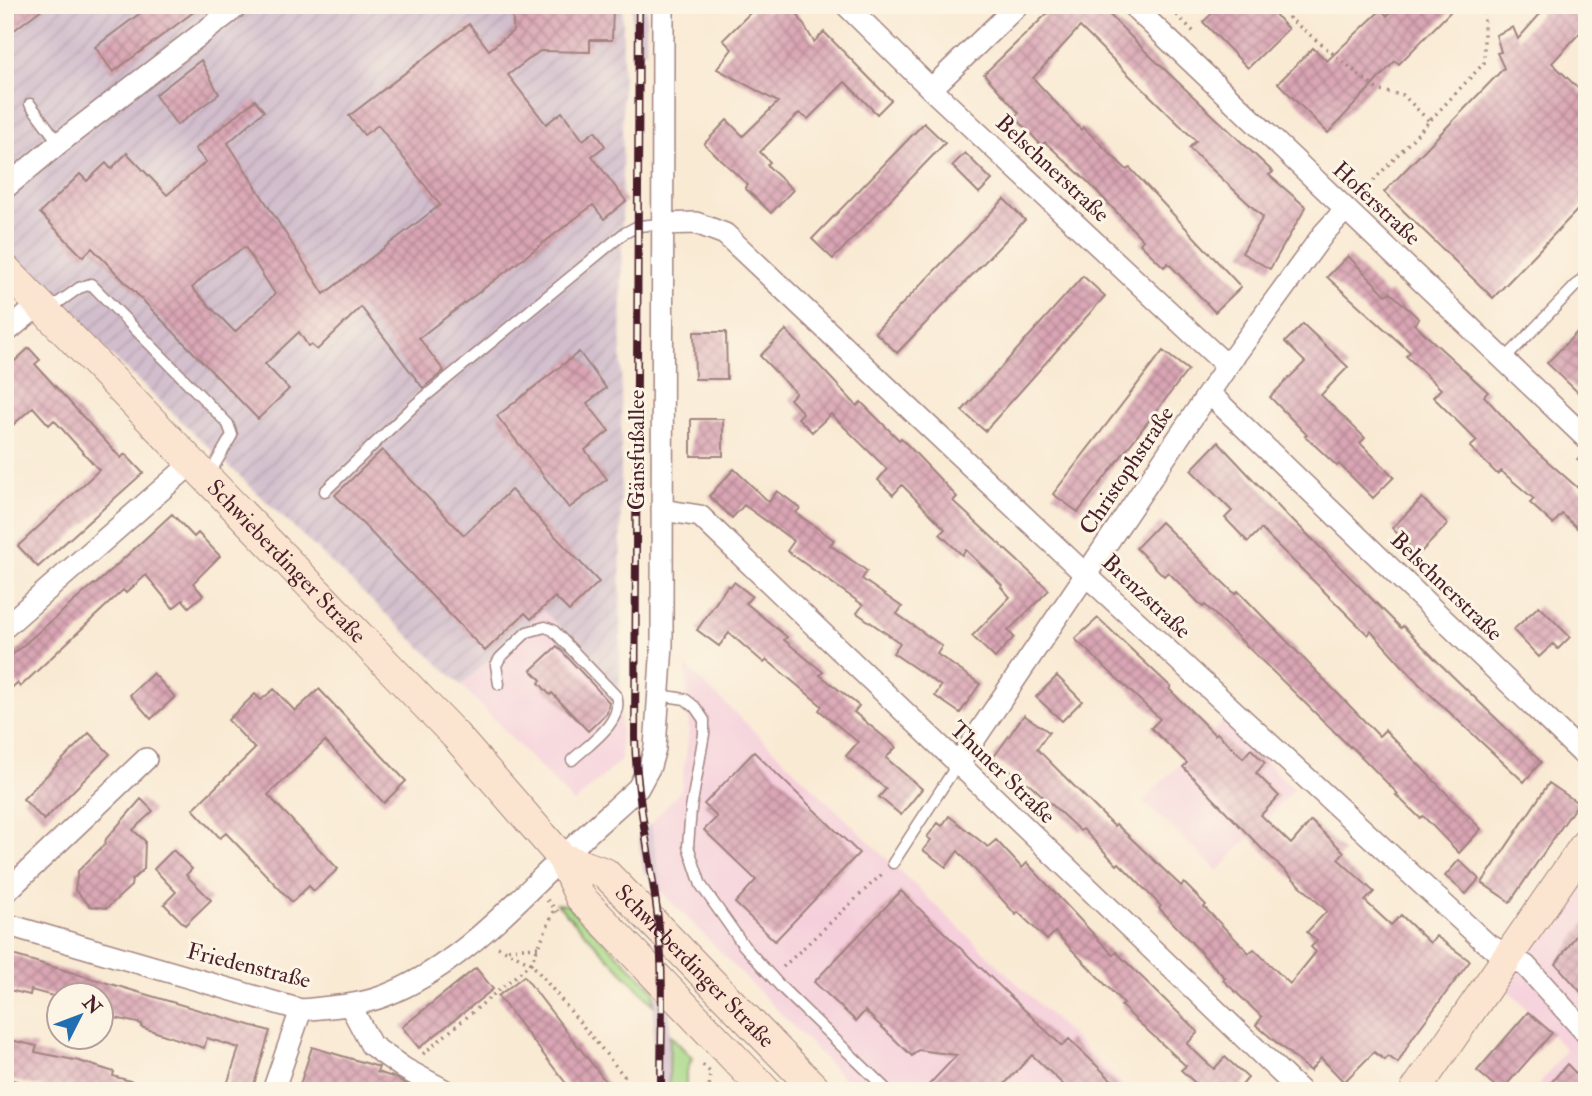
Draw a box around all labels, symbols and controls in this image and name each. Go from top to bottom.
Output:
street label: Belschnerstraße [990,108,1116,229]
street label: Hoferstraße [1326,155,1427,252]
street label: Gänsfußallee [622,389,651,510]
street label: Christophstraße [1073,400,1181,541]
street label: Schwieberdinger Straße [201,473,373,650]
street label: Belschnerstraße [1384,525,1509,648]
street label: Brenzstraße [1096,548,1198,645]
street label: Thuner Straße [944,715,1062,830]
street label: Schwieberdinger Straße [609,878,781,1054]
street label: Friedenstraße [184,936,314,995]
north arrow [46,981,116,1050]
text: N [77,990,107,1020]

